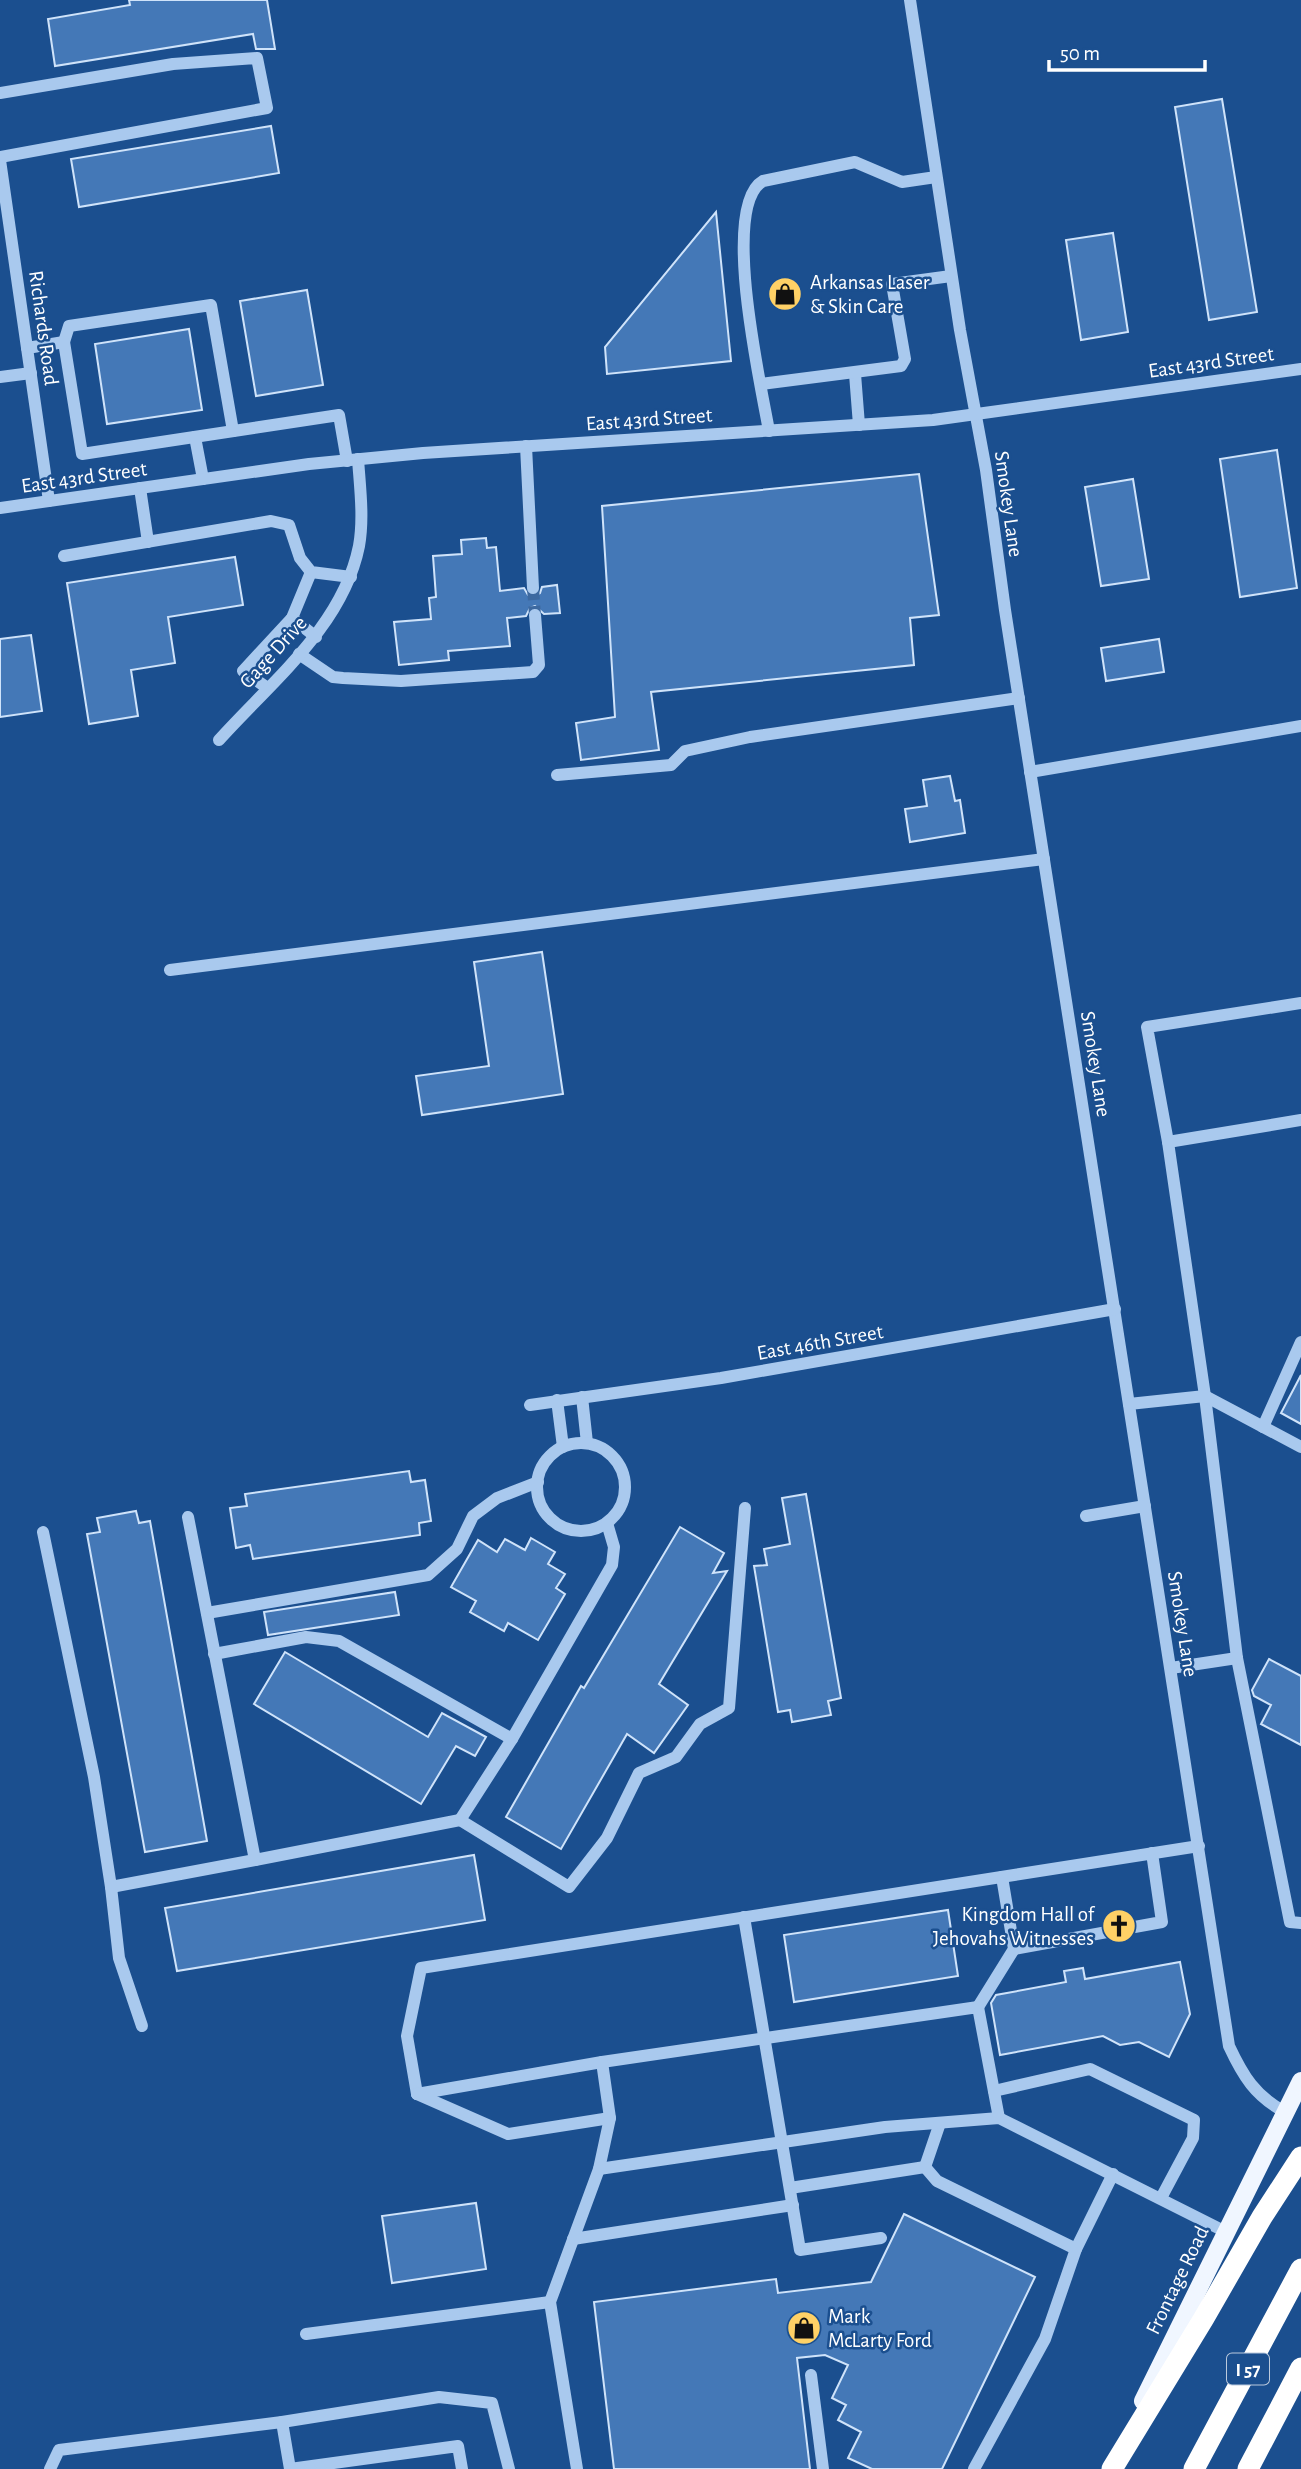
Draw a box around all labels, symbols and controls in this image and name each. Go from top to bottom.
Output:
scale bar [1049,28,1205,72]
text: 50 m [1060,43,1100,64]
street label: Richards Road [25,269,62,387]
place label: Arkansas Laser & Skin Care [810,272,930,317]
shop icon: Arkansas Laser & Skin Care [766,275,804,313]
street label: East 43rd Street [1147,343,1276,382]
street label: East 43rd Street [585,405,713,434]
street label: Smokey Lane [991,450,1026,558]
street label: East 43rd Street [20,458,149,497]
street label: Gage Drive [236,612,311,692]
street label: Smokey Lane [1077,1010,1114,1119]
street label: East 46th Street [755,1321,885,1364]
street label: Smokey Lane [1164,1570,1201,1679]
place label: Kingdom Hall of Jehovahs Witnesses [933,1904,1096,1949]
church icon: Kingdom Hall of Jehovahs Witnesses [1100,1907,1138,1945]
street label: Frontage Road [1142,2223,1213,2338]
place label: Mark McLarty Ford [828,2306,932,2351]
shop icon: Mark McLarty Ford [785,2309,823,2347]
road number: I 57 [1227,2354,1269,2384]

